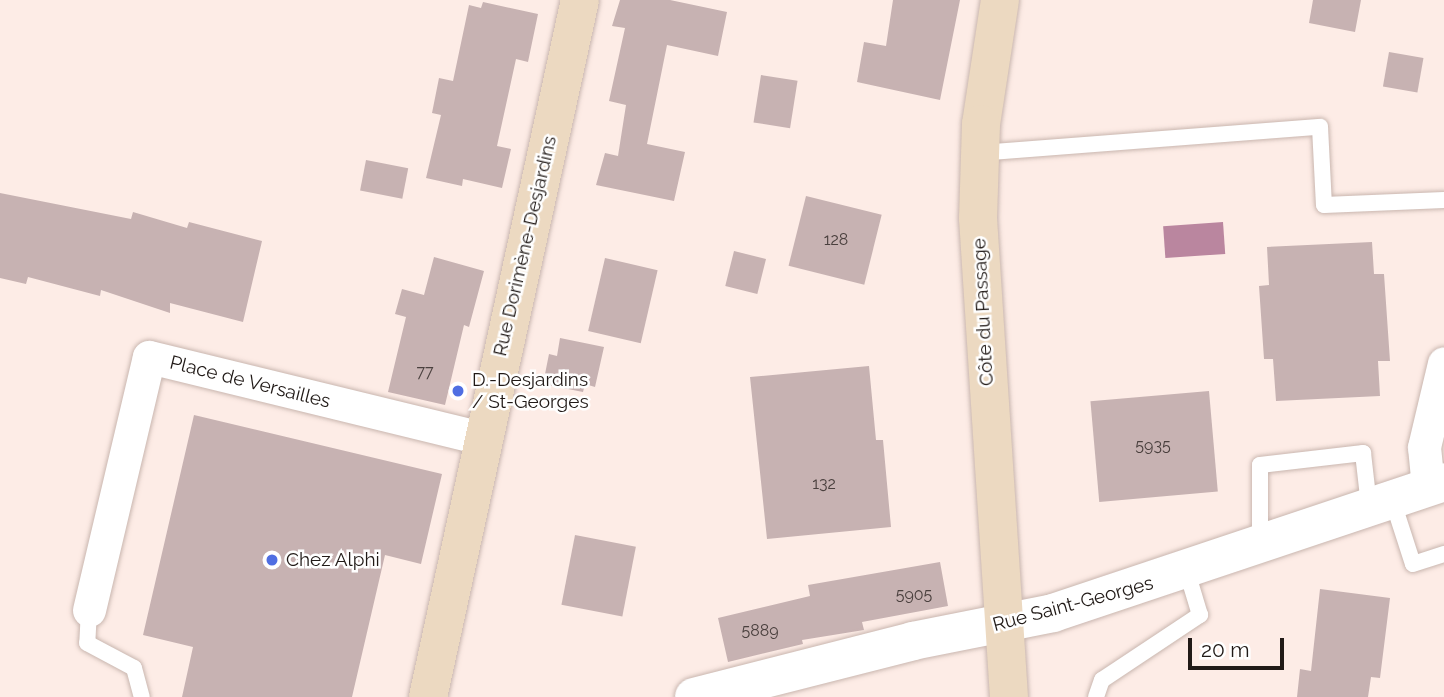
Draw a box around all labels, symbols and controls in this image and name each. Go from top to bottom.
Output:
street label: Rue Dorimène-Desjardins [489,134,561,358]
house number: 128 [824,230,848,250]
street label: Côte du Passage [968,238,998,386]
street label: Place de Versailles [167,351,333,413]
house number: 77 [416,362,434,382]
place label: D.-Desjardins / St-Georges [472,369,589,413]
marker: D.-Desjardins / St-Georges [450,383,466,399]
house number: 5935 [1135,436,1171,456]
house number: 132 [812,474,836,494]
place label: Chez Alphi [286,549,380,571]
marker: Chez Alphi [264,552,280,568]
street label: Rue Saint-Georges [990,572,1156,636]
house number: 5905 [896,585,932,605]
house number: 5889 [741,621,779,641]
scale bar [1192,624,1288,668]
text: 20 m [1201,637,1249,662]

